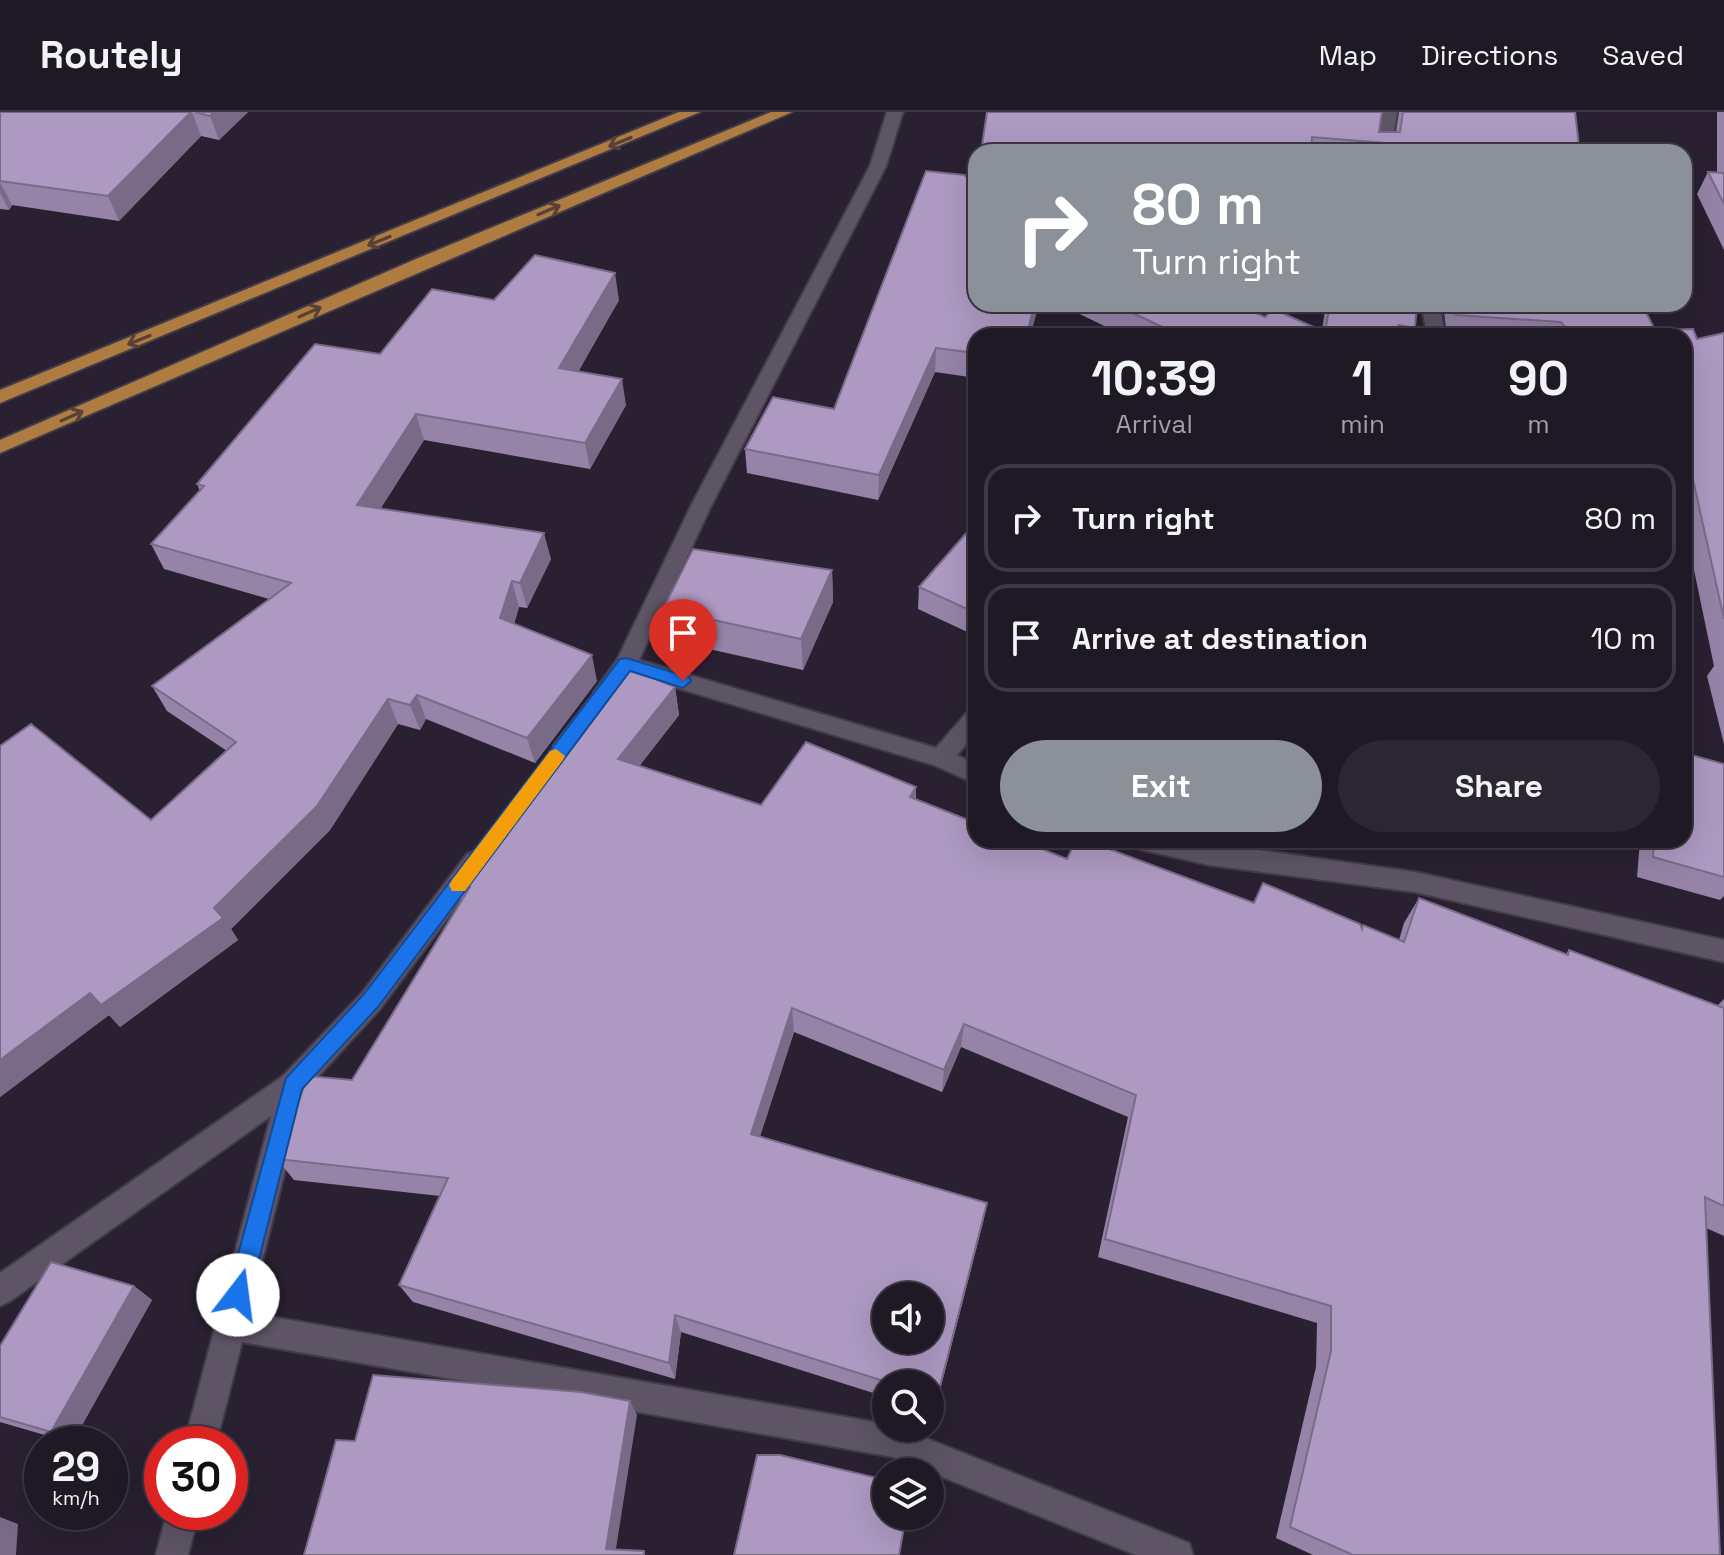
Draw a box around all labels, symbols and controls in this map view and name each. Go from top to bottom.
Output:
text: Routely [40,31,183,79]
text: Map [1319,37,1377,73]
text: Directions [1421,37,1558,73]
text: Saved [1602,37,1684,73]
one-way arrow [608,135,633,150]
text: 80 m [1132,169,1264,240]
icon: right [1000,176,1104,280]
one-way arrow [536,202,561,216]
one-way arrow [367,235,392,249]
text: Turn right [1132,239,1301,285]
one-way arrow [298,304,322,319]
one-way arrow [127,334,152,348]
text: 10:39 [1091,348,1217,409]
text: 1 [1352,348,1373,409]
text: 90 [1508,348,1569,409]
one-way arrow [59,407,83,422]
text: Arrival [1115,407,1193,441]
text: min [1340,407,1385,441]
text: m [1527,407,1550,441]
icon: right [1004,496,1048,540]
text: Turn right [1072,499,1215,538]
text: 80 m [1585,499,1656,538]
pin [649,599,717,681]
icon: arrive [661,611,705,655]
icon: arrive [1004,616,1048,660]
text: Arrive at destination [1072,619,1368,658]
text: 10 m [1591,619,1656,658]
button: Exit [1000,740,1322,832]
button: Share [1338,740,1660,832]
position arrow [196,1253,280,1337]
map controls [872,1282,944,1530]
button: sound [872,1282,944,1354]
button: search [872,1370,944,1442]
speed limit sign: 30 [144,1426,248,1530]
text: 29 [52,1442,100,1493]
button: layers [872,1458,944,1530]
text: km/h [52,1485,100,1511]

